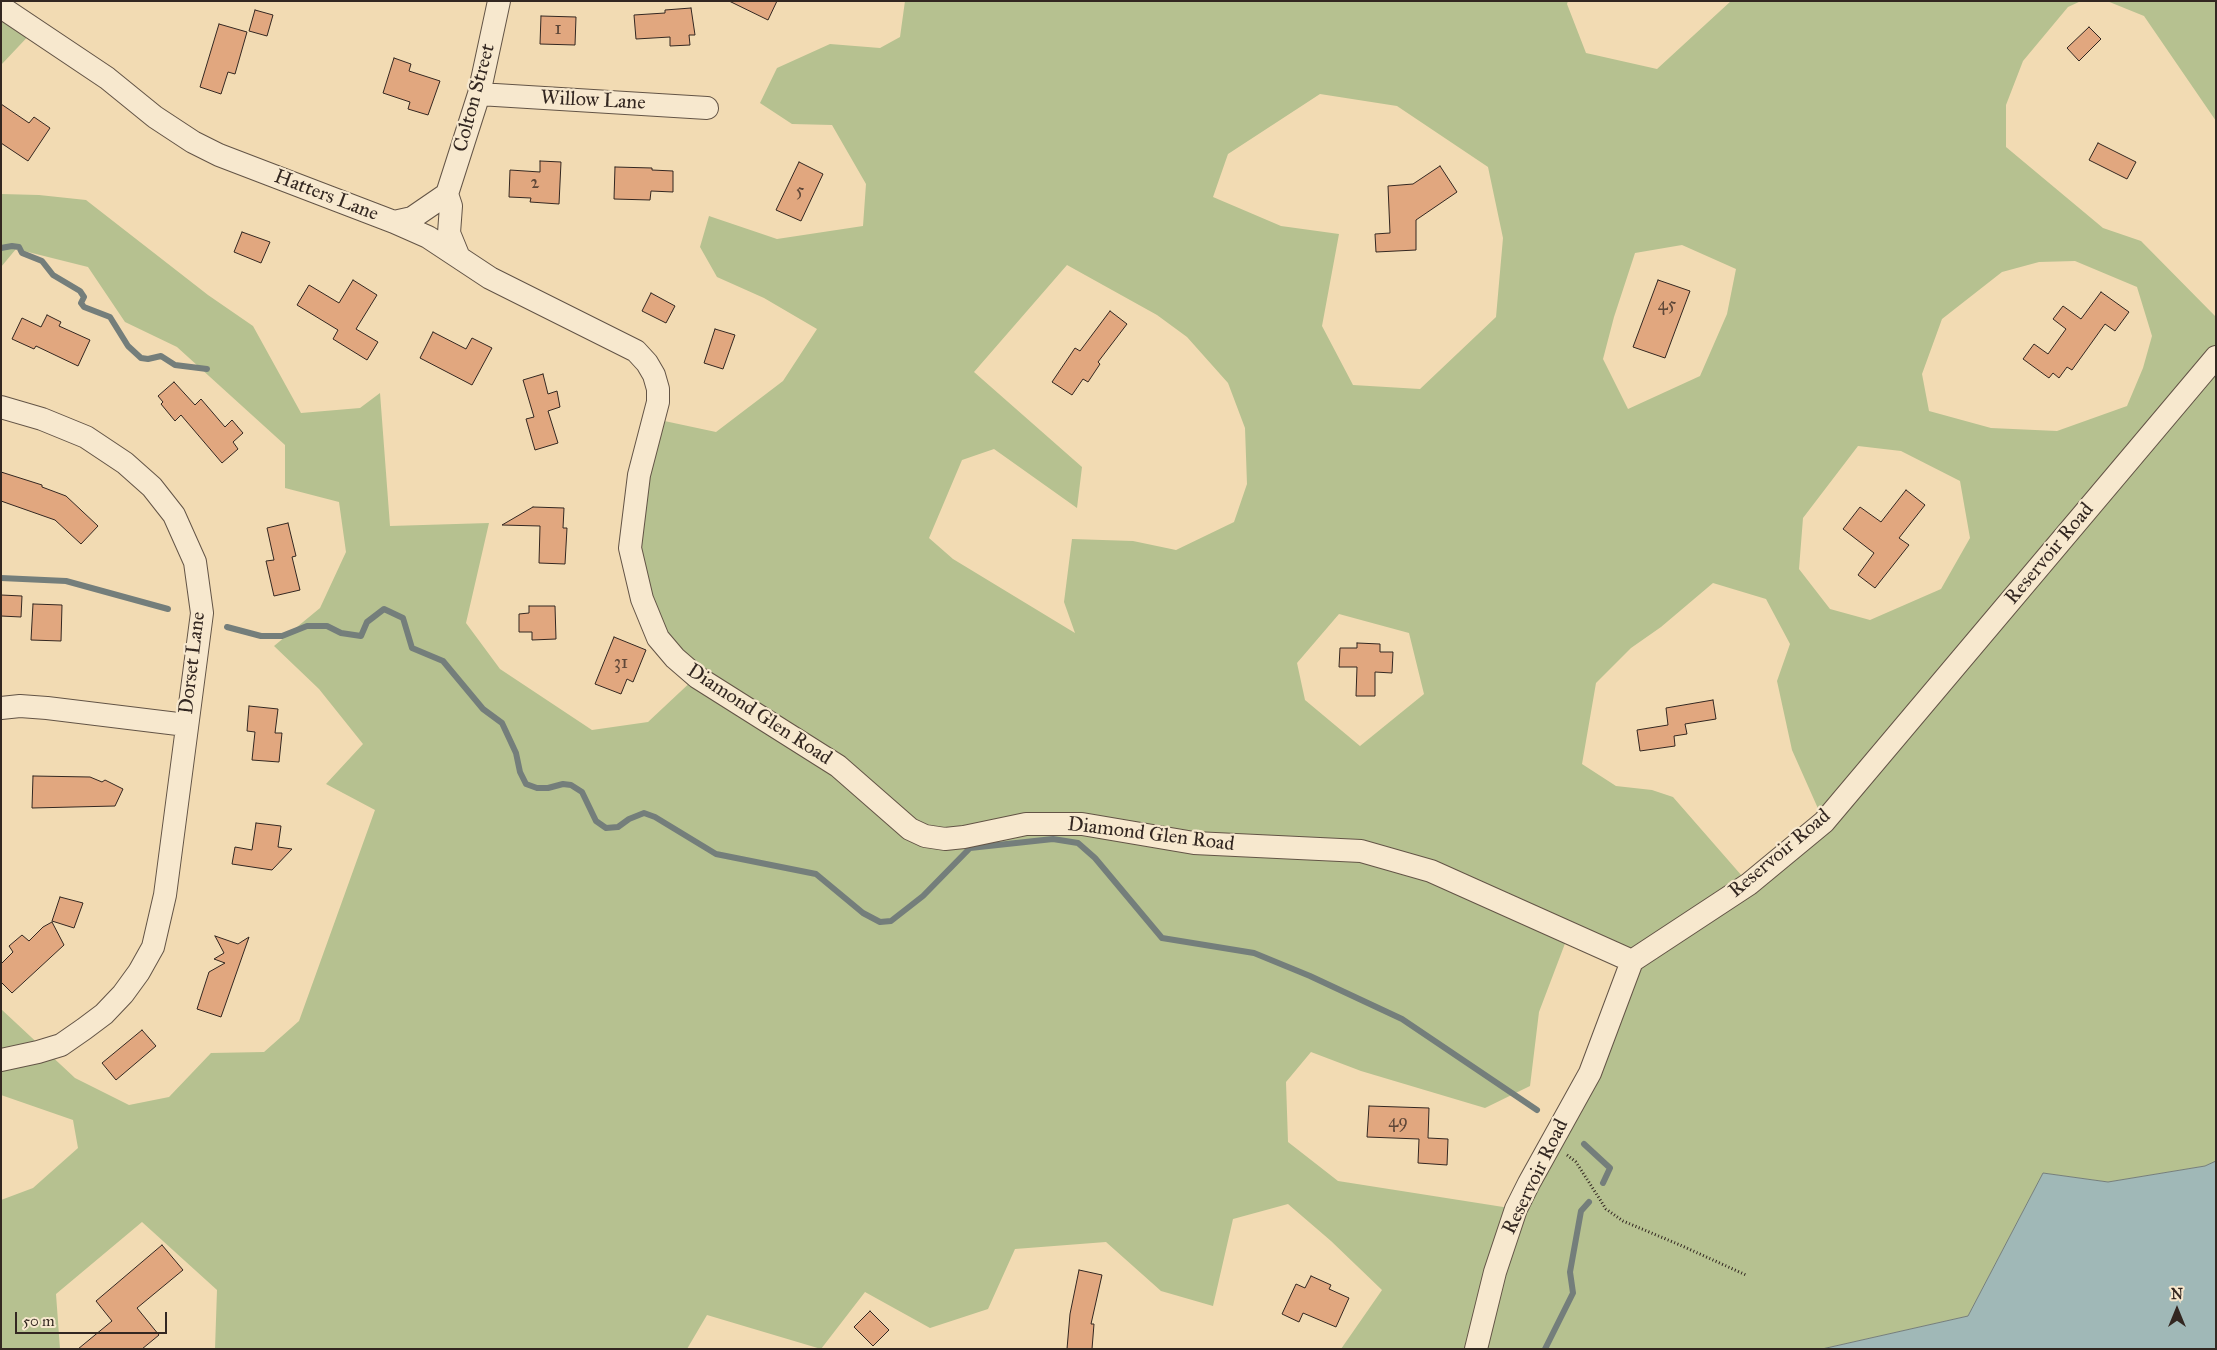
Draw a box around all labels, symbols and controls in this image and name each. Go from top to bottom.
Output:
house number: 1 [554,19,562,41]
street label: Colton Street [449,41,501,155]
street label: Willow Lane [540,86,646,116]
street label: Hatters Lane [270,165,382,227]
house number: 2 [531,173,539,195]
house number: 5 [796,181,804,203]
house number: 45 [1658,295,1676,317]
street label: Reservoir Road [2001,498,2099,610]
street label: Dorset Lane [175,611,211,715]
house number: 31 [614,653,628,675]
street label: Diamond Glen Road [682,659,836,771]
street label: Reservoir Road [1724,805,1836,903]
street label: Diamond Glen Road [1066,813,1236,857]
house number: 49 [1388,1112,1408,1134]
street label: Reservoir Road [1498,1115,1574,1239]
north arrow [2152,1285,2202,1335]
text: N [2171,1286,2183,1303]
scale bar [18,1302,170,1334]
text: 50 m [23,1312,55,1330]

